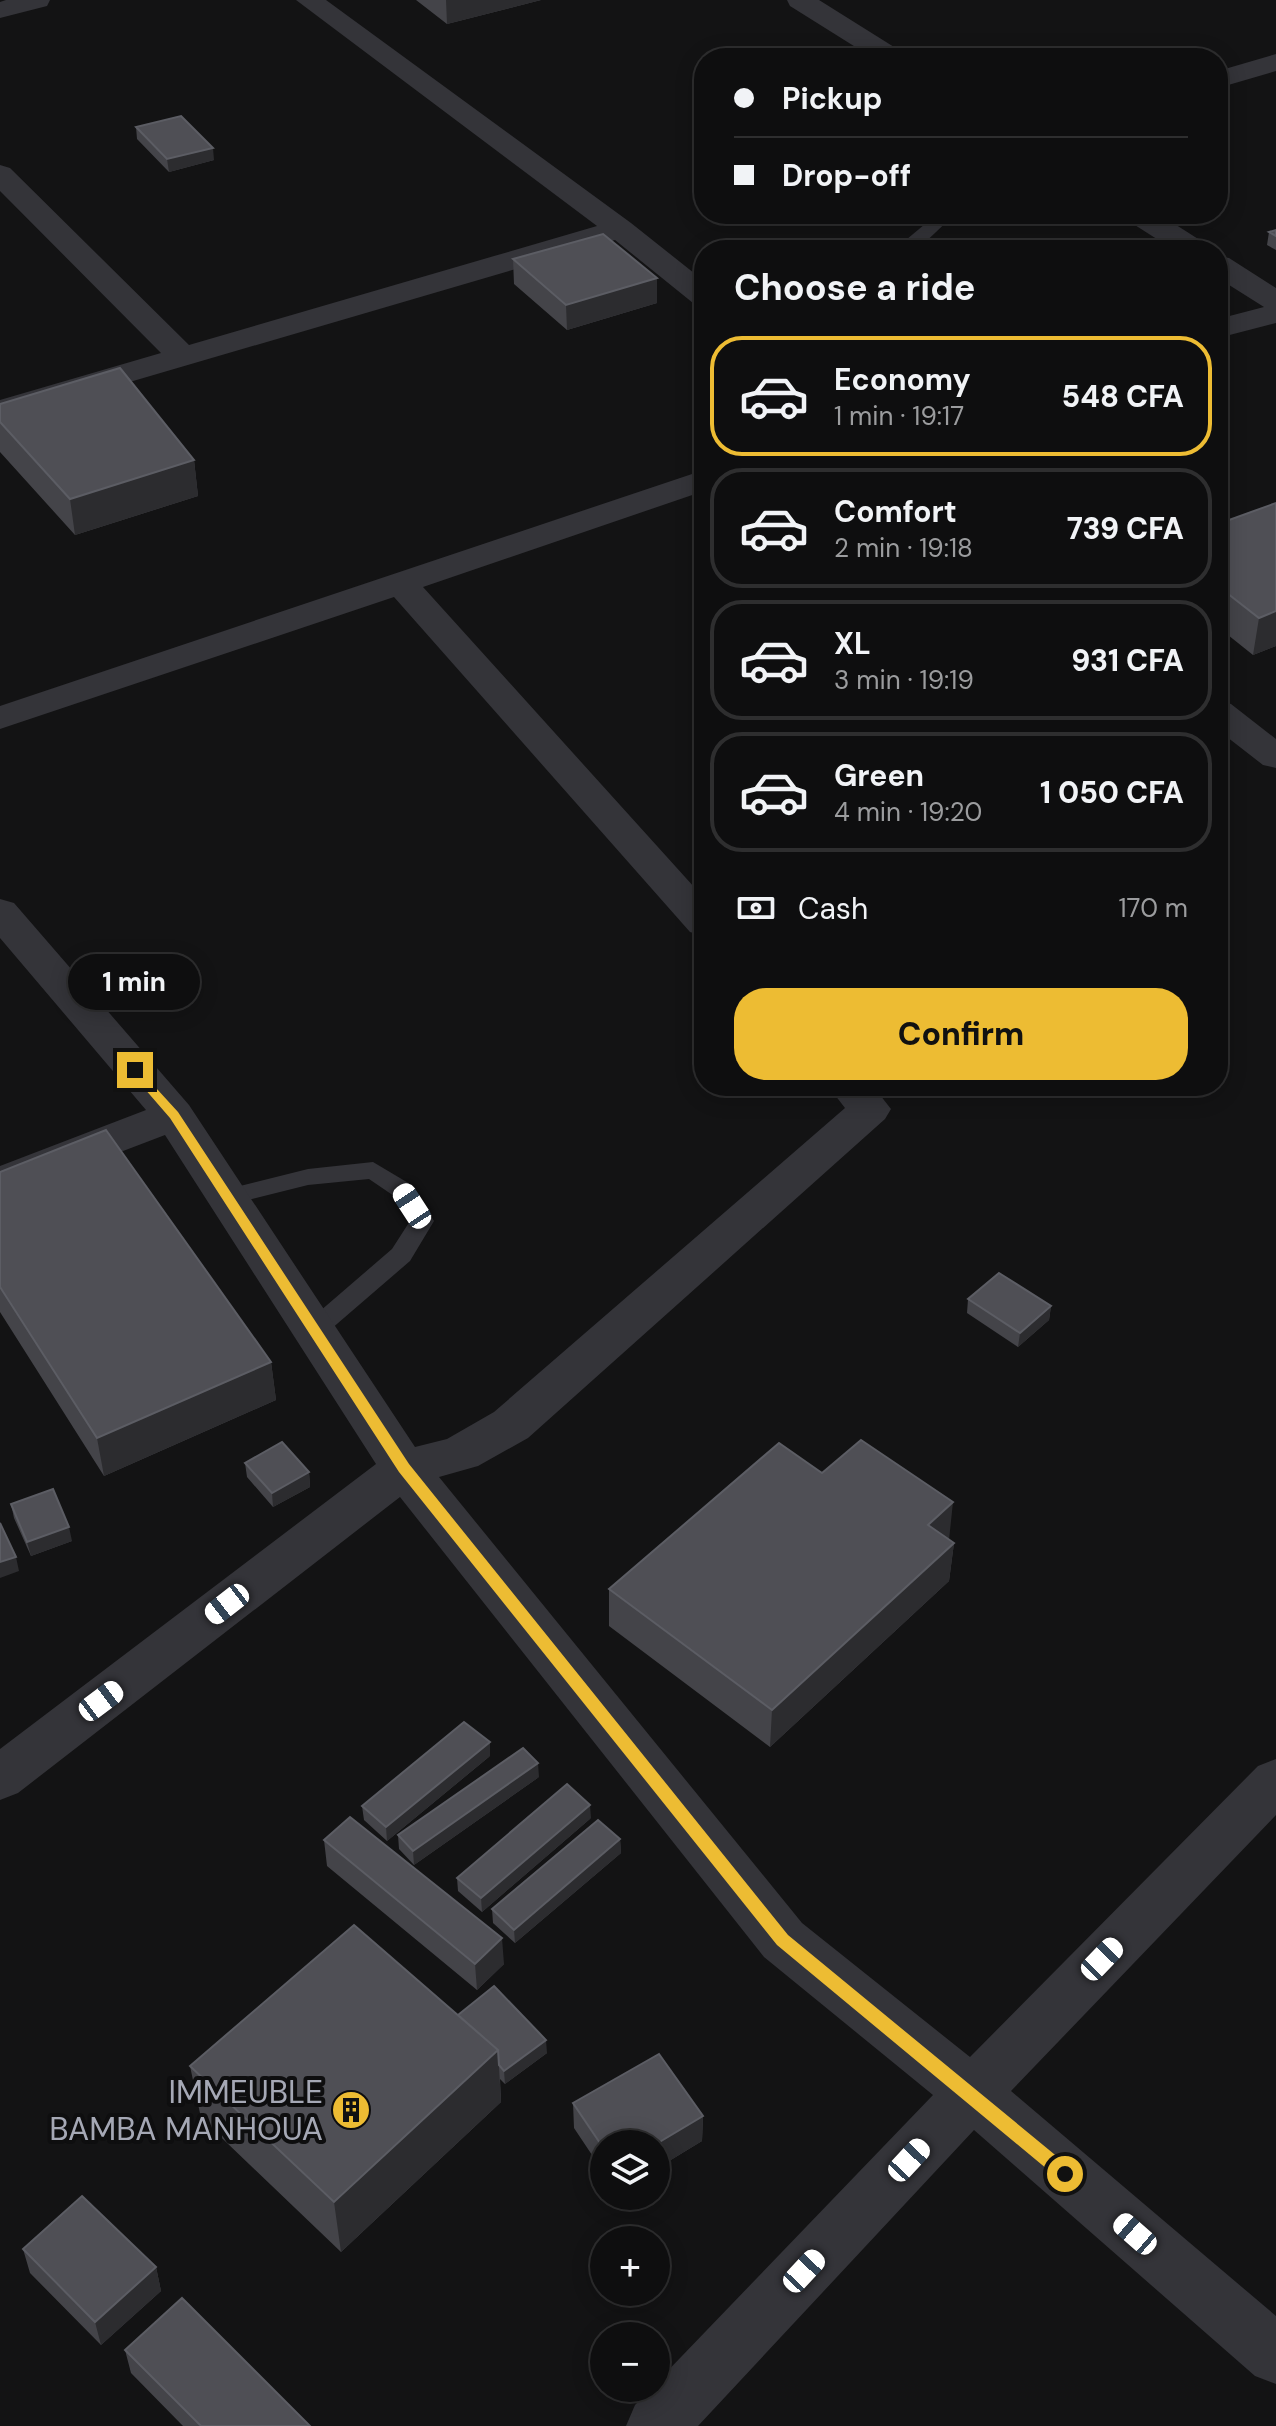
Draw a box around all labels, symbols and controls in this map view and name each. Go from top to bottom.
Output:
text: Pickup [782,79,882,118]
text: Drop-off [782,156,911,195]
text: Choose a ride [734,264,975,311]
icon: car [738,360,810,432]
text: Economy [834,360,971,399]
text: 548 CFA [1062,377,1184,416]
text: 1 min · 19:17 [834,399,964,433]
icon: car [738,492,810,564]
text: Comfort [834,492,957,531]
text: 739 CFA [1067,509,1184,548]
text: 2 min · 19:18 [834,531,973,565]
icon: car [738,624,810,696]
text: XL [834,624,871,663]
text: 931 CFA [1071,641,1184,680]
text: 3 min · 19:19 [834,663,974,697]
icon: car [738,756,810,828]
text: Green [834,756,924,795]
text: 1 050 CFA [1040,773,1184,812]
text: 4 min · 19:20 [834,795,982,829]
icon: cash [734,886,778,930]
text: Cash [798,889,868,928]
text: 170 m [1119,891,1188,925]
callout: 1 min [69,954,201,1010]
text: 1 min [102,965,166,999]
button: Confirm [734,988,1188,1080]
route end [117,1052,153,1088]
car [389,1179,435,1233]
car [201,1580,253,1628]
car [75,1677,127,1725]
car [1077,1933,1127,1985]
place label: IMMEUBLE BAMBA MANHOUA [49,2071,323,2150]
building icon: IMMEUBLE BAMBA MANHOUA [330,2089,372,2131]
map controls [590,2130,670,2402]
button: layers [590,2130,670,2210]
car [884,2134,934,2186]
route start [1047,2156,1083,2192]
car [1109,2209,1161,2259]
button: + [590,2226,670,2306]
car [779,2245,829,2297]
button: − [590,2322,670,2402]

